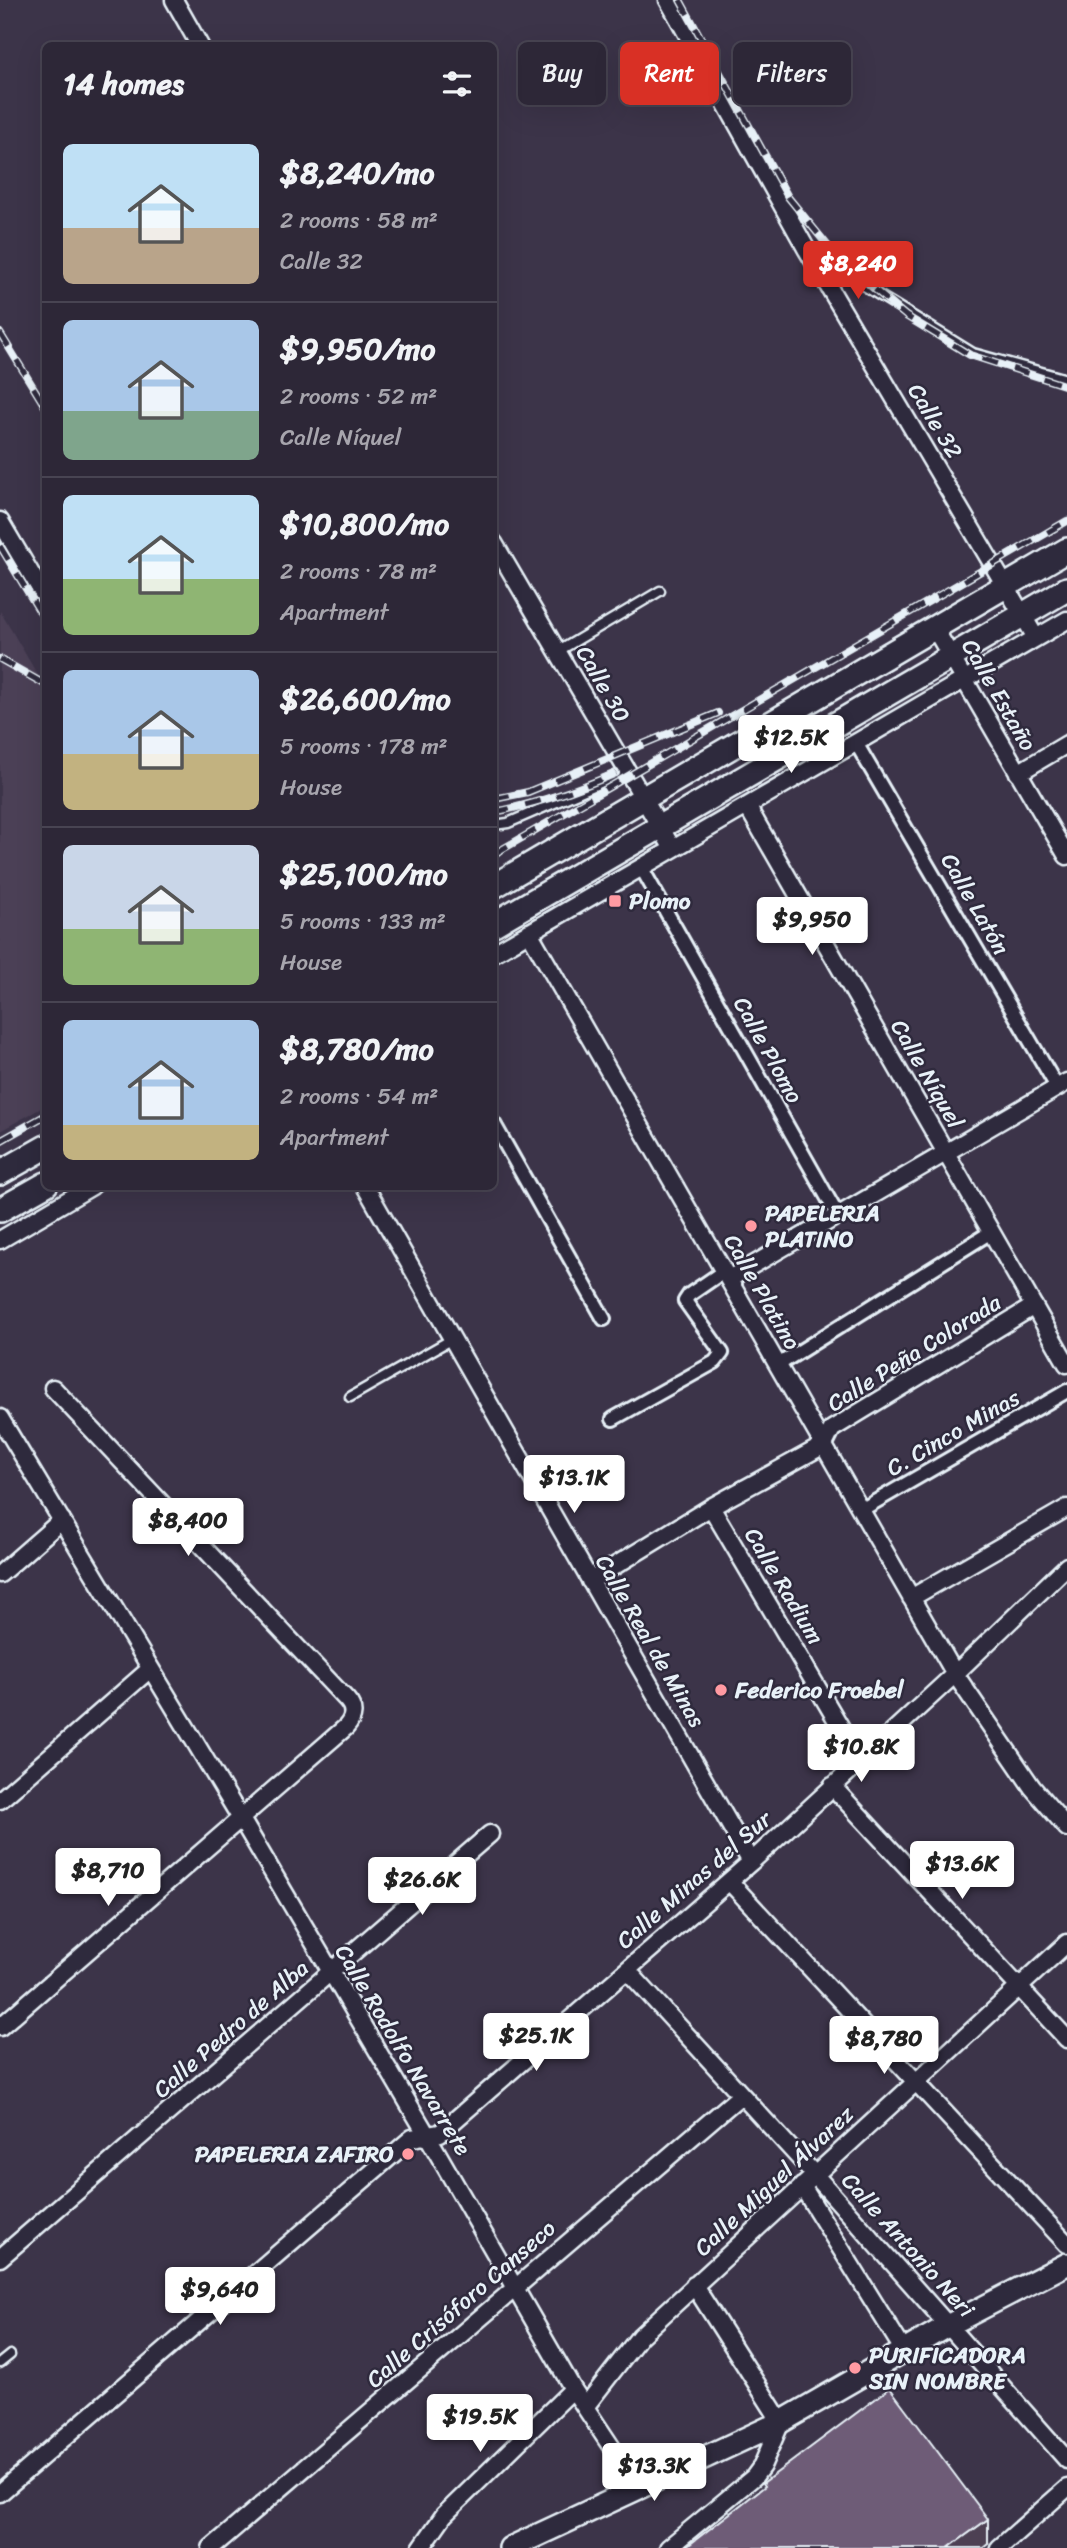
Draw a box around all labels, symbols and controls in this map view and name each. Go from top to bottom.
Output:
chip: Buy [518,42,606,105]
chip: Rent [620,42,719,105]
chip: Filters [733,42,851,105]
text: 14 homes [63,57,184,111]
icon: filters [438,65,476,103]
text: $8,240/mo [280,146,435,200]
icon: home [119,172,203,256]
text: 2 rooms · 58 m² [280,200,438,241]
text: Calle 32 [280,241,363,282]
pin: $8,240 [801,242,915,301]
text: $8,240 [819,243,897,284]
text: $9,950/mo [280,322,436,376]
icon: home [119,348,203,432]
street label: Calle 32 [896,375,974,467]
text: 2 rooms · 52 m² [280,376,437,417]
text: Calle Níquel [280,417,401,458]
text: $10,800/mo [280,497,449,551]
icon: home [119,523,203,607]
text: 2 rooms · 78 m² [280,551,437,592]
text: Apartment [280,592,389,633]
street label: Calle Estaño [950,631,1048,760]
street label: Calle 30 [564,637,642,731]
text: $26,600/mo [280,672,451,726]
icon: home [119,698,203,782]
pin: $12.5K [734,716,848,775]
text: $12.5K [754,717,828,758]
text: 5 rooms · 178 m² [280,726,448,767]
text: House [280,767,342,808]
street label: Calle Latón [929,845,1021,963]
text: $25,100/mo [280,847,448,901]
icon: home [119,873,203,957]
place label: Plomo [629,881,691,922]
marker: Plomo [607,893,623,909]
pin: $9,950 [755,898,869,957]
text: $9,950 [773,899,851,940]
text: 5 rooms · 133 m² [280,901,446,942]
text: House [280,942,342,983]
street label: Calle Plomo [722,989,815,1112]
street label: Calle Níquel [879,1011,975,1137]
text: $8,780/mo [280,1022,434,1076]
icon: home [119,1048,203,1132]
text: 2 rooms · 54 m² [280,1076,438,1117]
text: Apartment [280,1117,389,1158]
place label: PAPELERIA PLATINO [765,1193,880,1260]
marker: PAPELERIA PLATINO [743,1218,759,1234]
street label: Calle Platino [712,1226,812,1358]
street label: Calle Peña Colorada [819,1283,1010,1423]
street label: C. Cinco Minas [878,1378,1028,1488]
pin: $13.1K [517,1456,631,1515]
text: $13.1K [540,1457,608,1498]
pin: $8,400 [131,1498,245,1558]
text: $8,400 [149,1500,227,1541]
street label: Calle Radium [733,1519,835,1653]
street label: Calle Real de Minas [584,1547,717,1736]
place label: Federico Froebel [734,1670,905,1711]
marker: Federico Froebel [713,1682,729,1698]
pin: $10.8K [804,1724,918,1784]
text: $10.8K [824,1726,898,1767]
street label: Calle Minas del Sur [607,1799,783,1960]
pin: $13.6K [905,1842,1019,1901]
text: $13.6K [926,1843,998,1884]
pin: $8,710 [51,1848,165,1908]
text: $8,710 [71,1850,145,1891]
pin: $26.6K [365,1857,479,1917]
text: $26.6K [384,1859,460,1900]
street label: Calle Rodolfo Navarrete [323,1936,483,2164]
street label: Calle Pedro de Alba [143,1949,319,2109]
pin: $25.1K [479,2014,593,2073]
text: $25.1K [499,2015,573,2056]
pin: $8,780 [827,2016,941,2076]
text: $8,780 [845,2018,923,2059]
street label: Calle Miguel Álvarez [684,2095,865,2267]
place label: PAPELERIA ZAFIRO [195,2134,394,2175]
marker: PAPELERIA ZAFIRO [400,2146,416,2162]
street label: Calle Antonio Neri [831,2163,986,2328]
street label: Calle Crisóforo Canseco [356,2209,566,2399]
pin: $9,640 [163,2268,277,2327]
text: $9,640 [181,2269,259,2310]
place label: PURIFICADORA SIN NOMBRE [868,2335,1026,2402]
marker: PURIFICADORA SIN NOMBRE [847,2360,863,2376]
pin: $19.5K [423,2394,537,2454]
text: $19.5K [443,2396,517,2437]
pin: $13.3K [597,2444,711,2503]
text: $13.3K [618,2445,690,2486]

